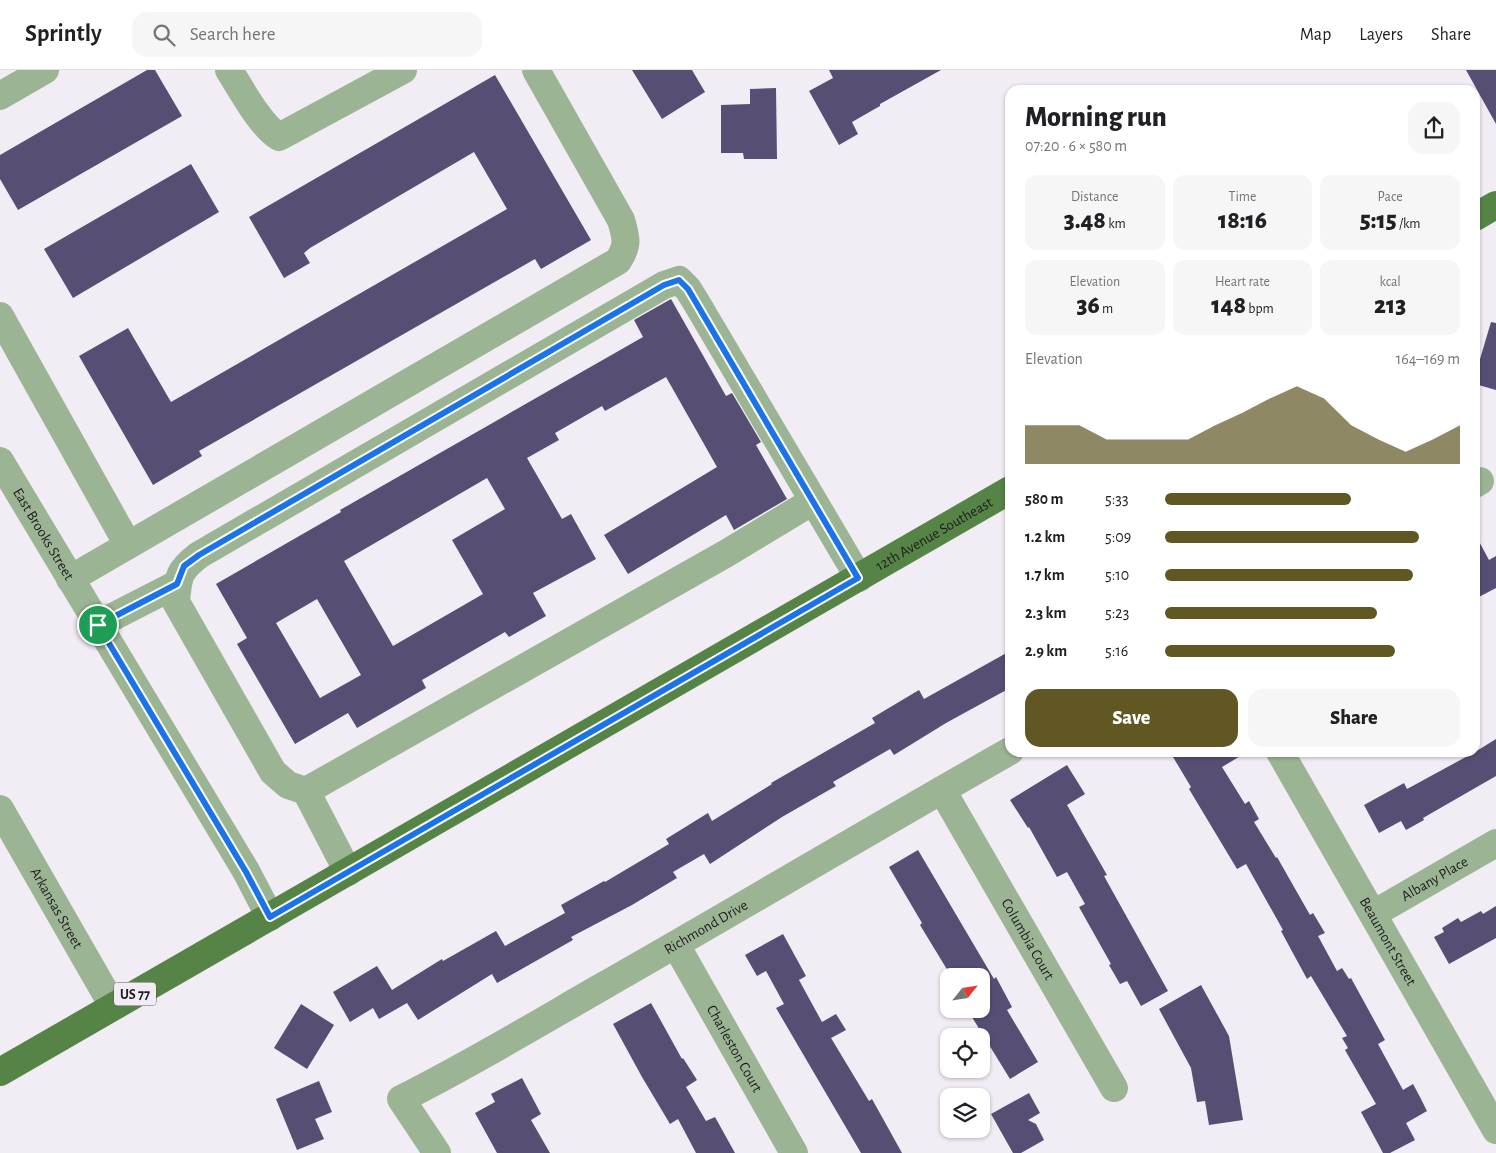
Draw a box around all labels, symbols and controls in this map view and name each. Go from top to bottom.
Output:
search box [132,12,482,57]
icon: search [150,21,178,49]
text: Sprintly [25,22,102,46]
text: Search here [190,25,276,44]
text: Map [1300,26,1331,44]
text: Layers [1359,26,1403,44]
text: Share [1431,26,1471,44]
button: share [1408,102,1460,154]
text: Morning run [1025,104,1167,132]
text: 07:20 · 6 × 580 m [1025,138,1127,154]
text: Distance [1071,190,1119,204]
text: Time [1229,190,1256,204]
text: Pace [1378,190,1403,204]
text: 3.48 [1064,208,1106,233]
text: 18:16 [1218,208,1267,233]
text: 5:15 [1360,208,1397,233]
text: km [1106,217,1126,231]
text: /km [1397,217,1421,231]
text: Elevation [1070,275,1120,289]
text: Heart rate [1215,275,1270,289]
text: kcal [1379,275,1401,289]
text: 36 [1076,293,1100,318]
text: 148 [1211,293,1246,318]
text: 213 [1374,293,1406,318]
text: m [1100,302,1113,316]
text: bpm [1246,302,1274,316]
text: Elevation [1025,351,1083,367]
text: 164–169 m [1396,351,1460,367]
street label: East Brooks Street [10,485,77,583]
text: 580 m [1025,491,1063,507]
text: 5:33 [1105,491,1129,507]
street label: 12th Avenue Southeast [873,495,995,574]
text: 1.2 km [1025,529,1065,545]
text: 5:09 [1105,529,1131,545]
text: 1.7 km [1025,567,1065,583]
text: 5:10 [1105,567,1129,583]
pin [77,604,119,646]
text: 2.3 km [1025,605,1066,621]
text: 5:23 [1105,605,1129,621]
icon: arrive [84,611,112,639]
text: 2.9 km [1025,643,1067,659]
text: 5:16 [1105,643,1128,659]
button: Save [1025,689,1238,747]
button: Share [1248,689,1460,747]
street label: Albany Place [1399,854,1471,904]
street label: Arkansas Street [27,865,85,951]
street label: Beaumont Street [1357,895,1419,988]
street label: Columbia Court [998,896,1057,983]
street label: Richmond Drive [662,897,750,957]
north arrow [940,968,990,1018]
map controls [940,968,990,1138]
road number: US 77 [114,982,156,1006]
street label: Charleston Court [704,1003,765,1095]
button: locate [940,1028,990,1078]
button: layers [940,1088,990,1138]

